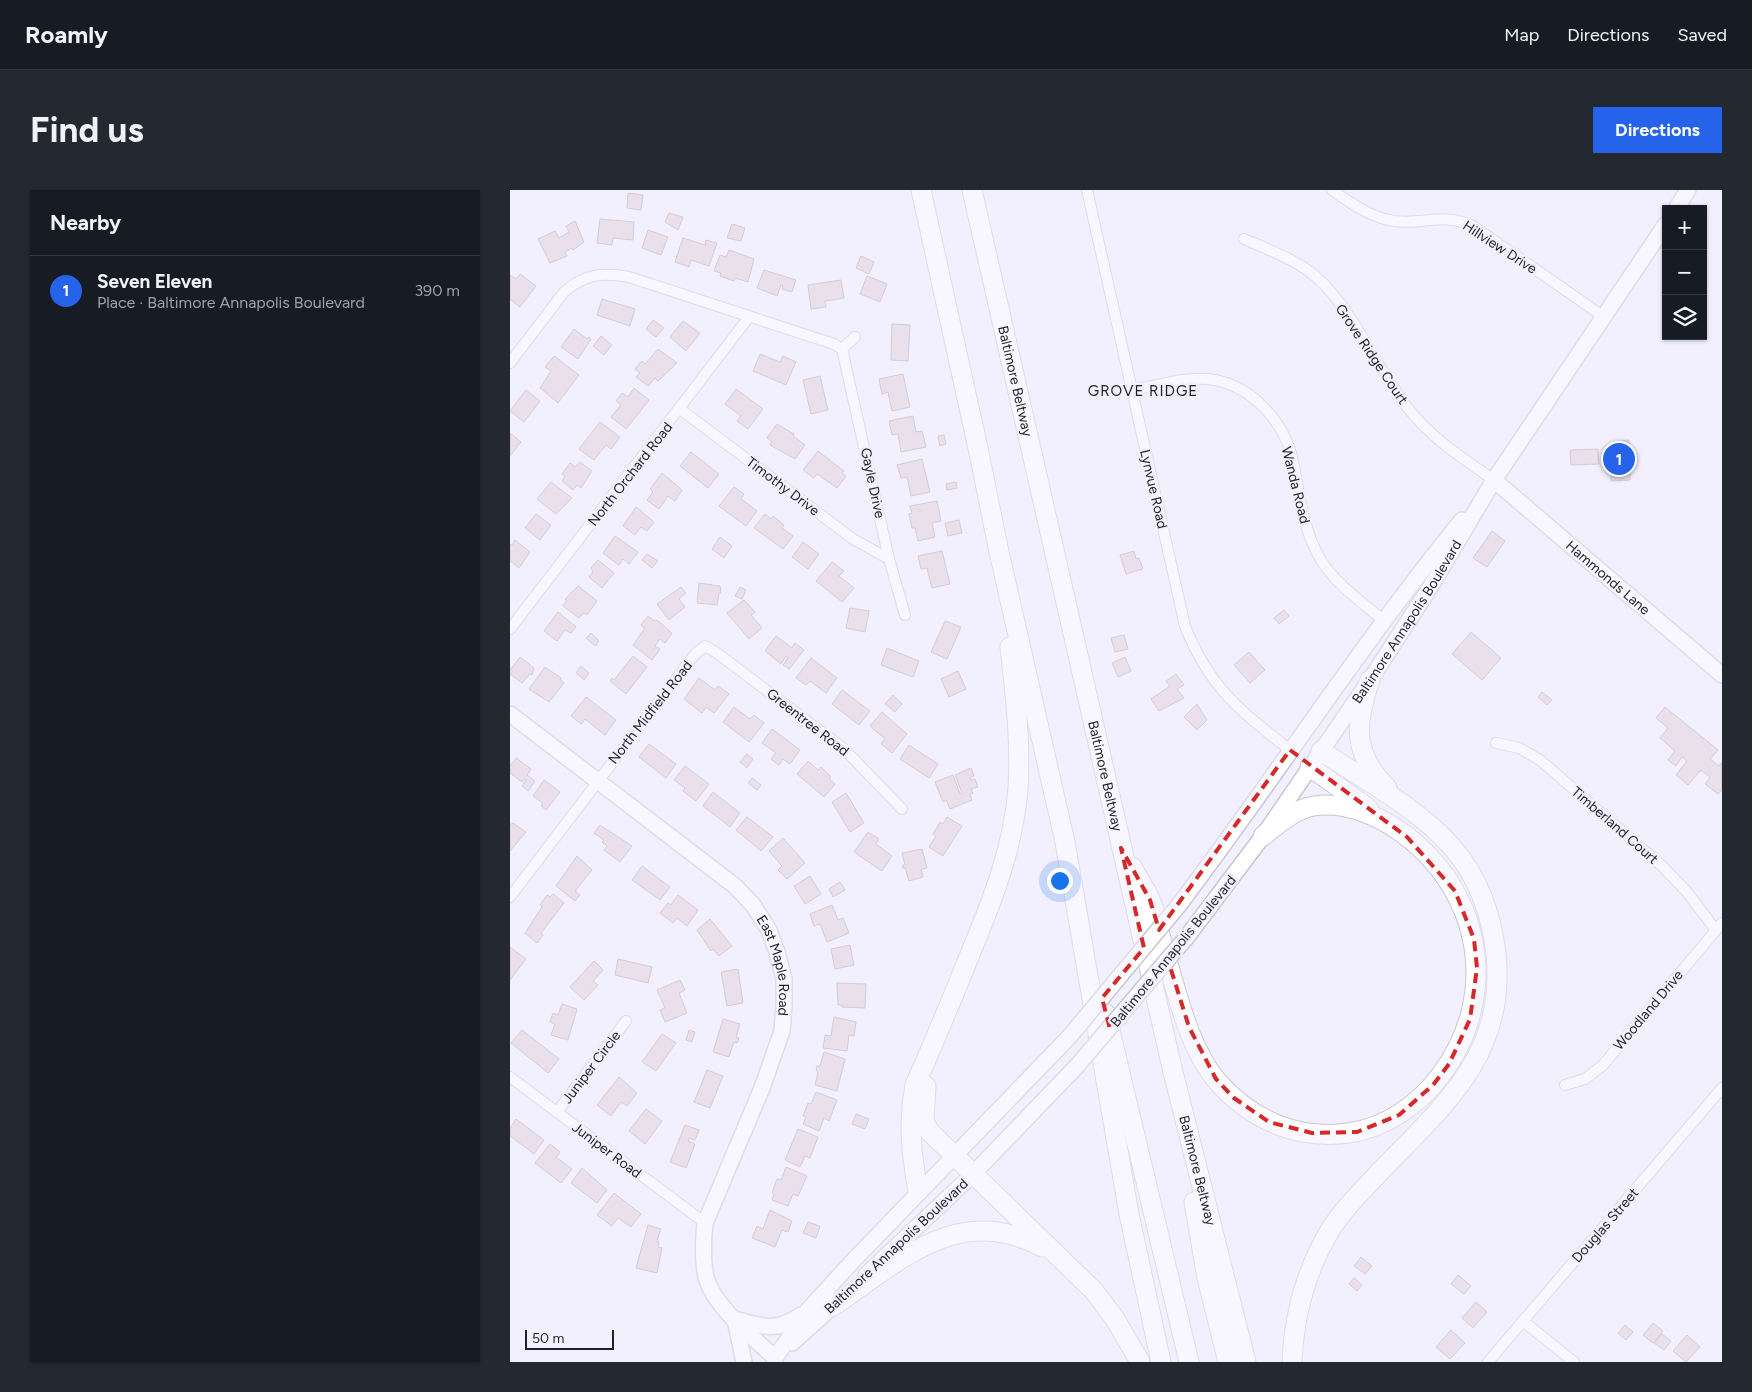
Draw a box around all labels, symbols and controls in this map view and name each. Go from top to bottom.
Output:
text: Roamly [25,20,108,49]
text: Map [1504,24,1539,46]
text: Directions [1567,24,1649,46]
text: Saved [1677,24,1727,46]
button: Directions [1593,107,1722,153]
text: Find us [30,109,144,151]
map controls [1662,205,1707,340]
button: + [1662,205,1707,250]
text: Nearby [50,210,121,235]
street label: Hillview Drive [1460,217,1540,278]
button: − [1662,250,1707,295]
text: Seven Eleven [97,270,212,293]
text: 1 [63,281,69,300]
text: 390 m [414,281,460,300]
text: Place · Baltimore Annapolis Boulevard [97,293,365,312]
button: layers [1662,295,1707,340]
street label: Grove Ridge Court [1332,301,1411,408]
street label: Baltimore Beltway [994,324,1036,439]
district label: GROVE RIDGE [1088,382,1198,400]
street label: North Orchard Road [585,419,676,530]
pin: 1 [1603,440,1635,478]
street label: Wanda Road [1278,445,1313,525]
street label: Gayle Drive [857,446,888,520]
street label: Lynvue Road [1136,448,1171,530]
street label: Timothy Drive [743,453,823,520]
street label: Baltimore Annapolis Boulevard [1349,537,1465,707]
street label: Hammonds Lane [1562,537,1654,619]
street label: North Midfield Road [605,657,696,767]
street label: Greentree Road [763,685,852,760]
street label: Baltimore Beltway [1084,719,1126,834]
street label: Timberland Court [1568,783,1661,868]
your location [1047,868,1073,894]
street label: Baltimore Annapolis Boulevard [1107,872,1240,1031]
street label: East Maple Road [753,912,792,1016]
street label: Woodland Drive [1610,967,1687,1054]
street label: Juniper Circle [559,1027,624,1107]
street label: Baltimore Beltway [1175,1114,1219,1228]
street label: Juniper Road [569,1119,645,1182]
street label: Baltimore Annapolis Boulevard [821,1175,972,1317]
street label: Douglas Street [1568,1185,1642,1266]
scale bar [525,1327,614,1350]
text: 50 m [532,1330,564,1347]

